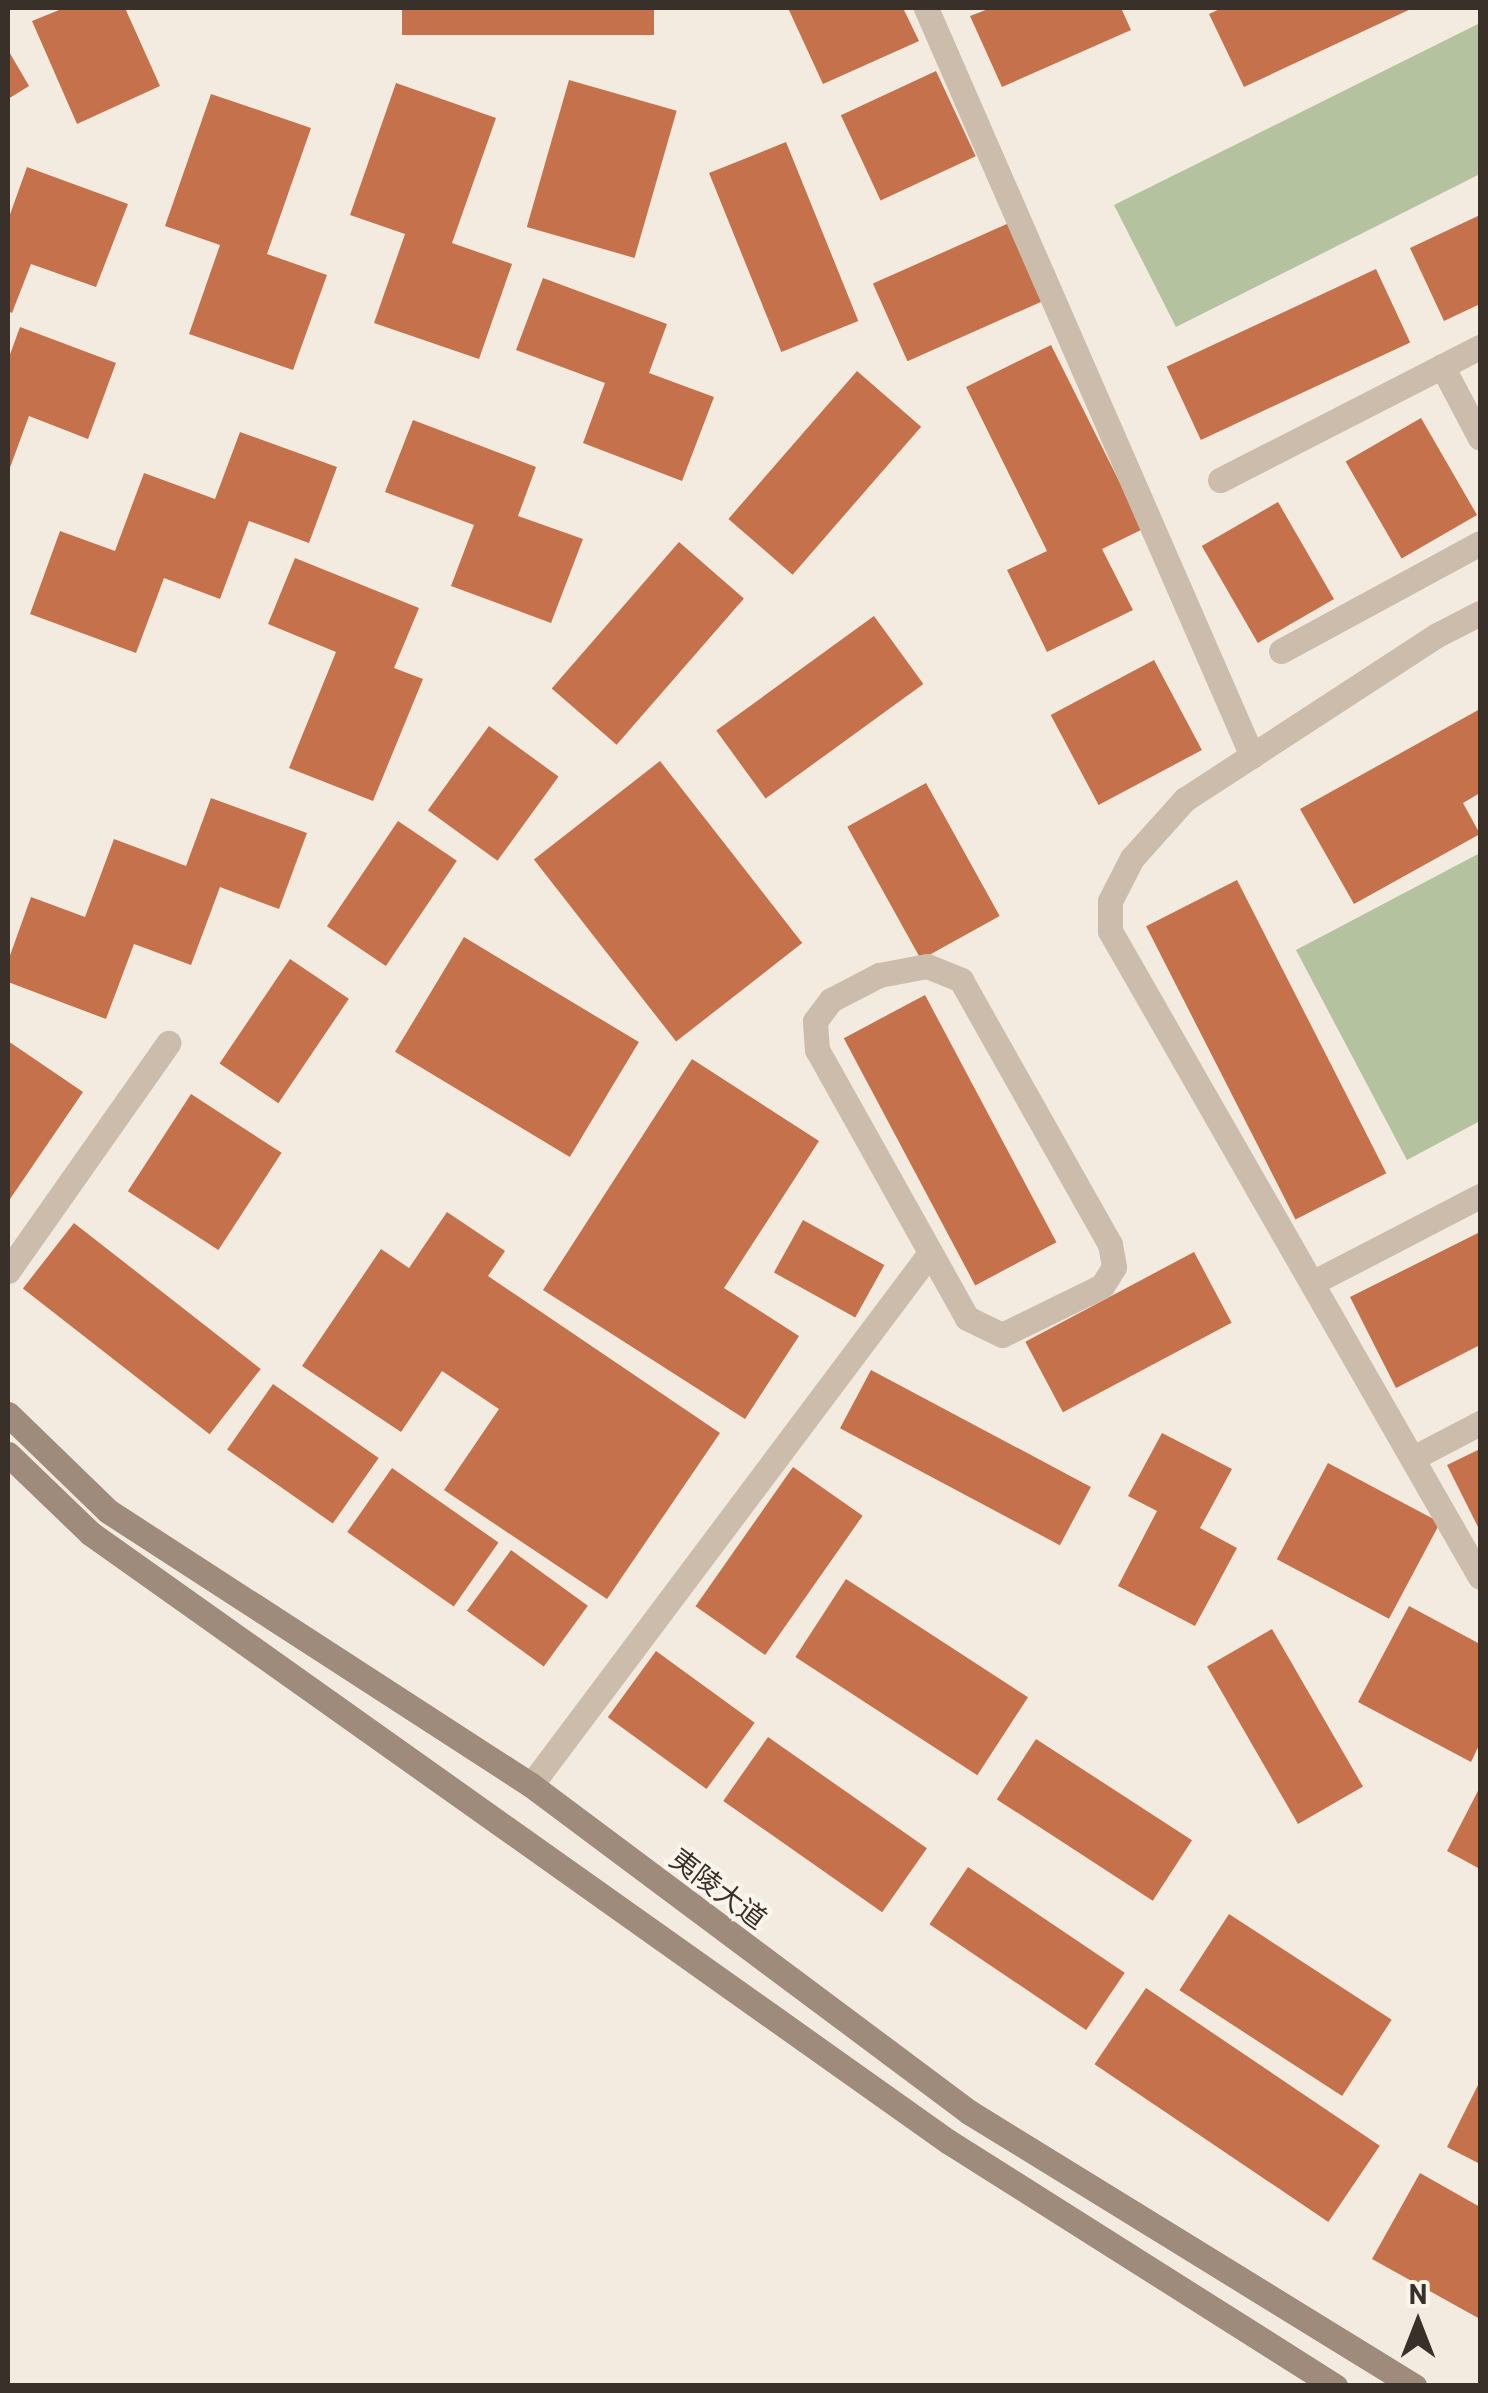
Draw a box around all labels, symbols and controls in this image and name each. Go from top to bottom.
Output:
street label: 夷陵大道 [664,1841,774,1935]
north arrow [1368,2273,1468,2373]
text: N [1409,2276,1427,2310]

